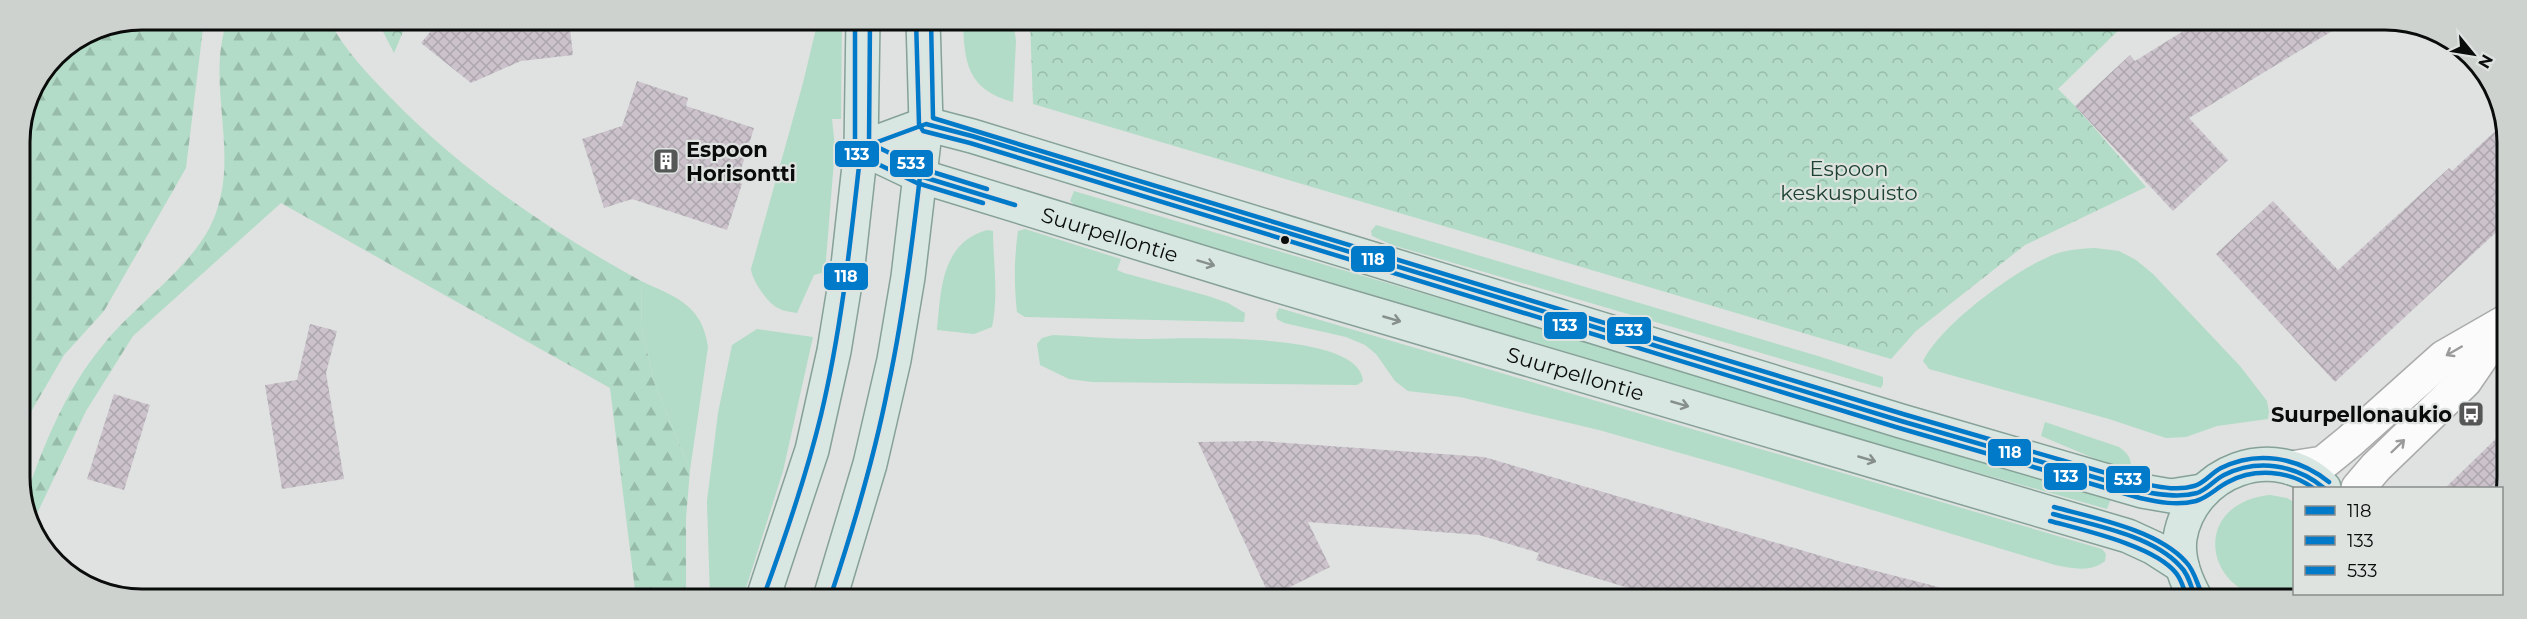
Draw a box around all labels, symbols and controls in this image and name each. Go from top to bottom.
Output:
north arrow [2443,24,2503,84]
text: N [2474,51,2497,72]
place label: Espoon Horisontti [686,137,796,186]
line badge: 133 [834,140,880,168]
text: 133 [844,145,870,164]
building icon: Espoon Horisontti [651,146,681,176]
line badge: 533 [889,149,934,178]
text: 533 [897,154,925,173]
park label: Espoon keskuspuisto [1780,156,1918,205]
street label: Suurpellontie [1038,201,1181,267]
unlabelled marker [1279,234,1291,246]
line badge: 118 [1350,245,1396,273]
text: 118 [1361,250,1385,269]
one-way arrow [1196,258,1215,269]
line badge: 118 [823,262,869,291]
text: 118 [834,267,858,286]
line badge: 133 [1543,311,1588,340]
one-way arrow [1382,314,1401,325]
text: 133 [1552,316,1578,335]
line badge: 533 [1606,316,1652,345]
text: 533 [1615,321,1643,340]
street label: Suurpellontie [1504,341,1647,405]
one-way arrow [2446,345,2463,357]
one-way arrow [1670,399,1689,410]
bus stop icon: Suurpellonaukio [2456,399,2486,429]
place label: Suurpellonaukio [2271,402,2452,427]
line badge: 118 [1987,438,2032,467]
one-way arrow [2391,439,2406,453]
text: 118 [1998,443,2022,462]
one-way arrow [1857,454,1876,465]
line badge: 133 [2043,462,2088,491]
line badge: 533 [2105,465,2151,494]
text: 133 [2053,467,2079,486]
text: 533 [2114,470,2142,489]
legend [2293,487,2503,595]
text: 118 [2347,500,2371,522]
text: 133 [2347,530,2374,552]
text: 533 [2347,560,2377,582]

